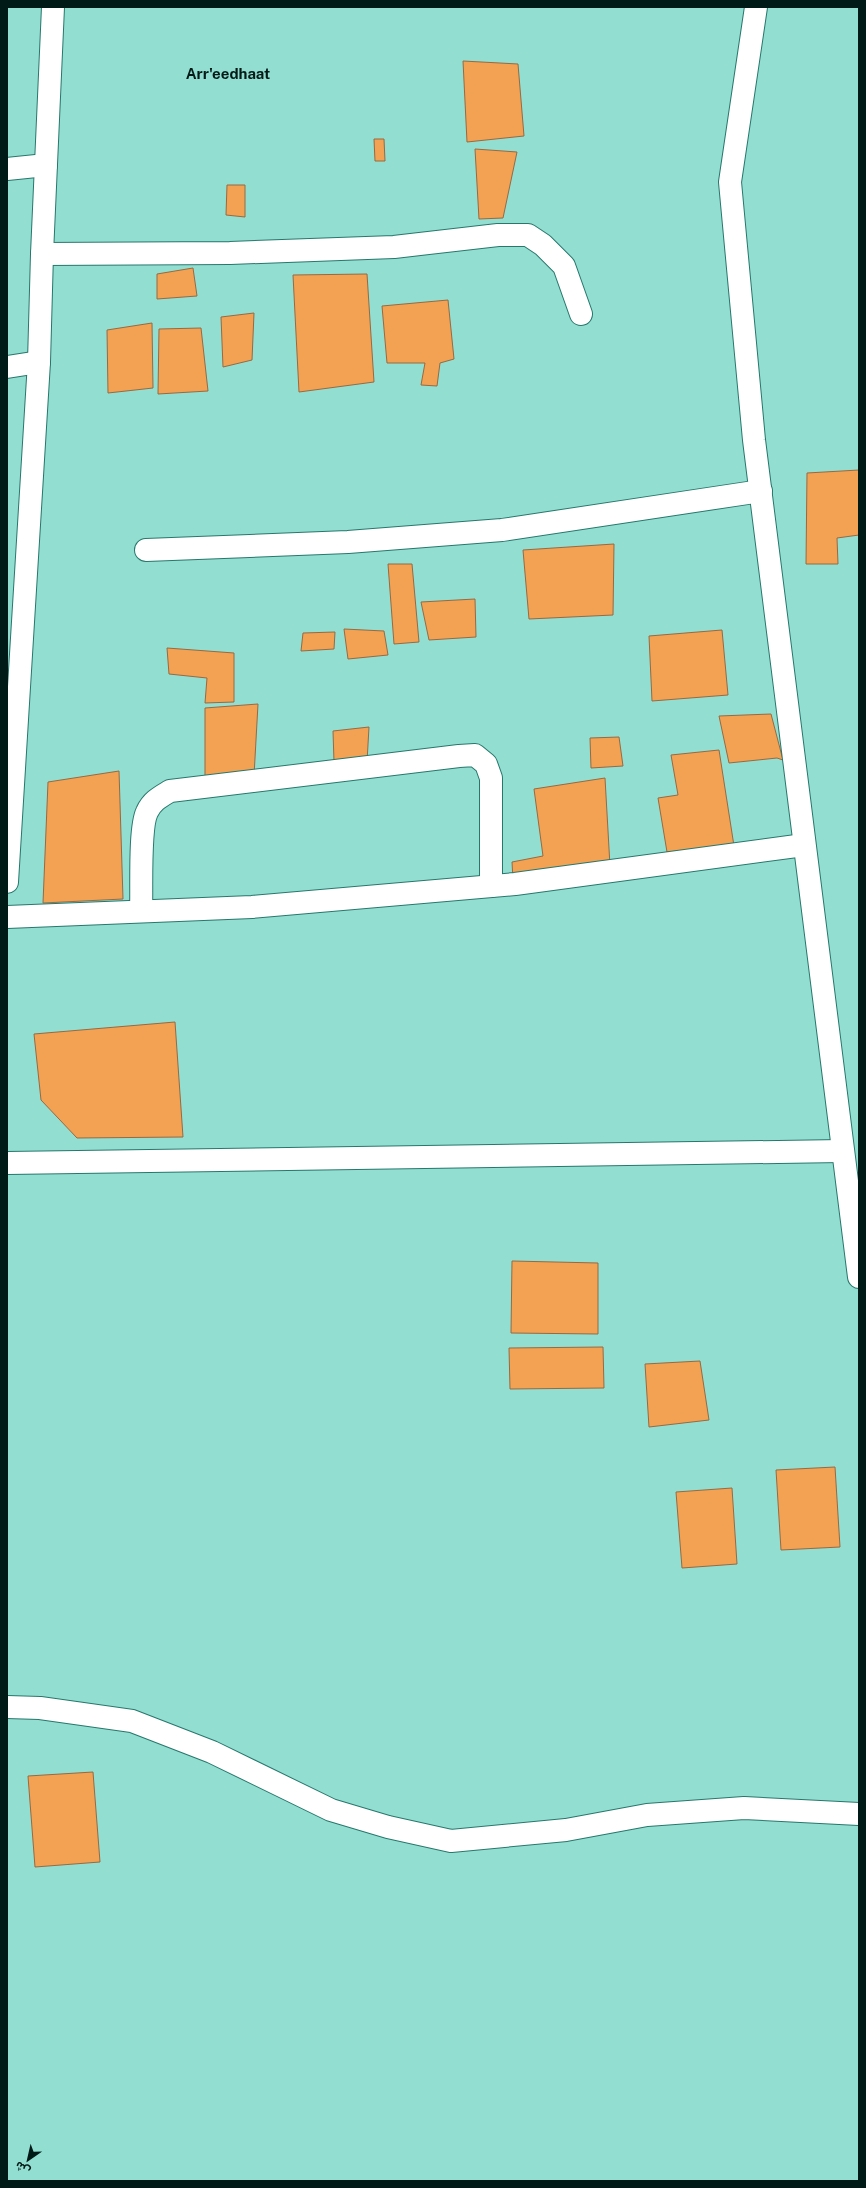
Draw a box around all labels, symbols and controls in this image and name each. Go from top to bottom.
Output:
district label: Arr'eedhaat [186,65,270,82]
north arrow [8,2140,48,2180]
text: ش [13,2158,33,2177]

